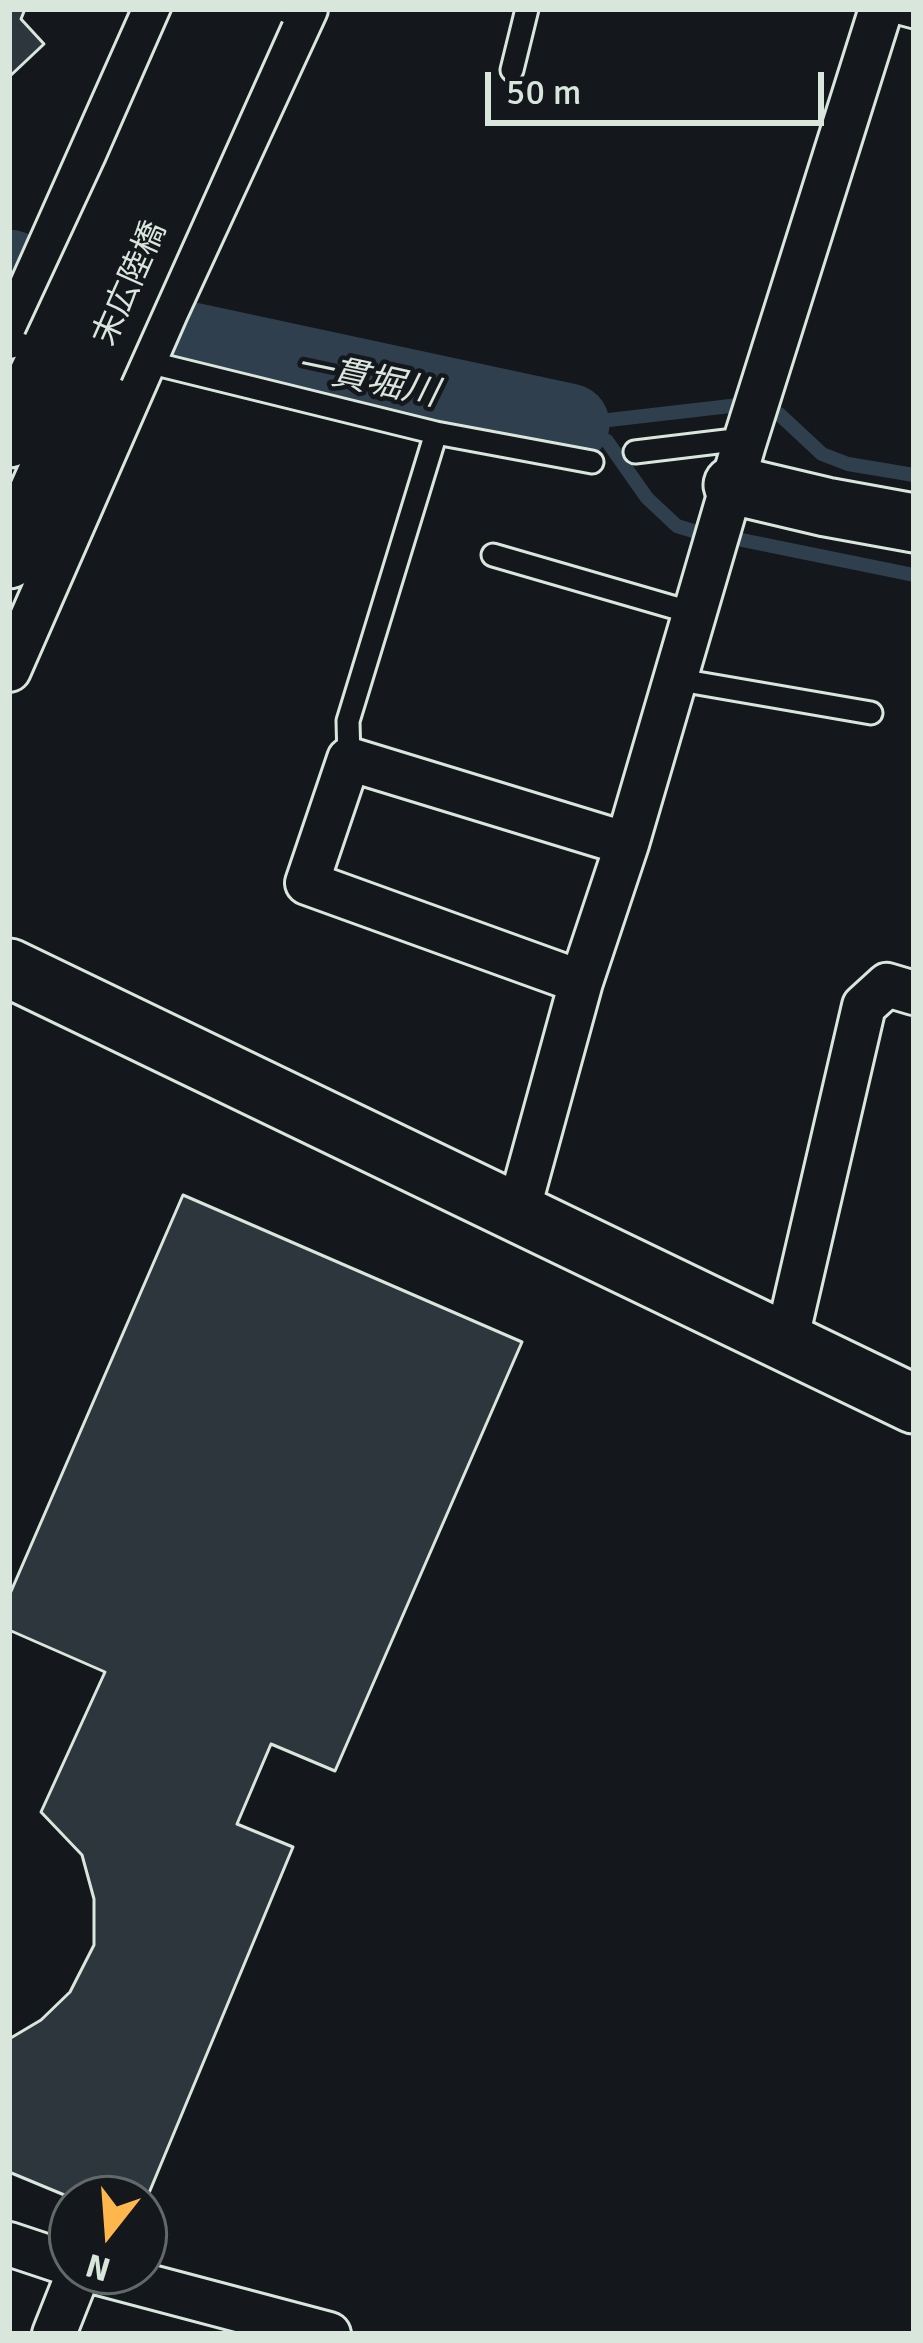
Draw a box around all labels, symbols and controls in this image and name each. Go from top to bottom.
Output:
scale bar [491,48,830,122]
text: 50 m [506,70,582,115]
street label: 末広陸橋 [86,216,176,352]
water label: 一貫堀川 [292,345,442,417]
north arrow [48,2175,168,2295]
text: N [81,2244,115,2290]

